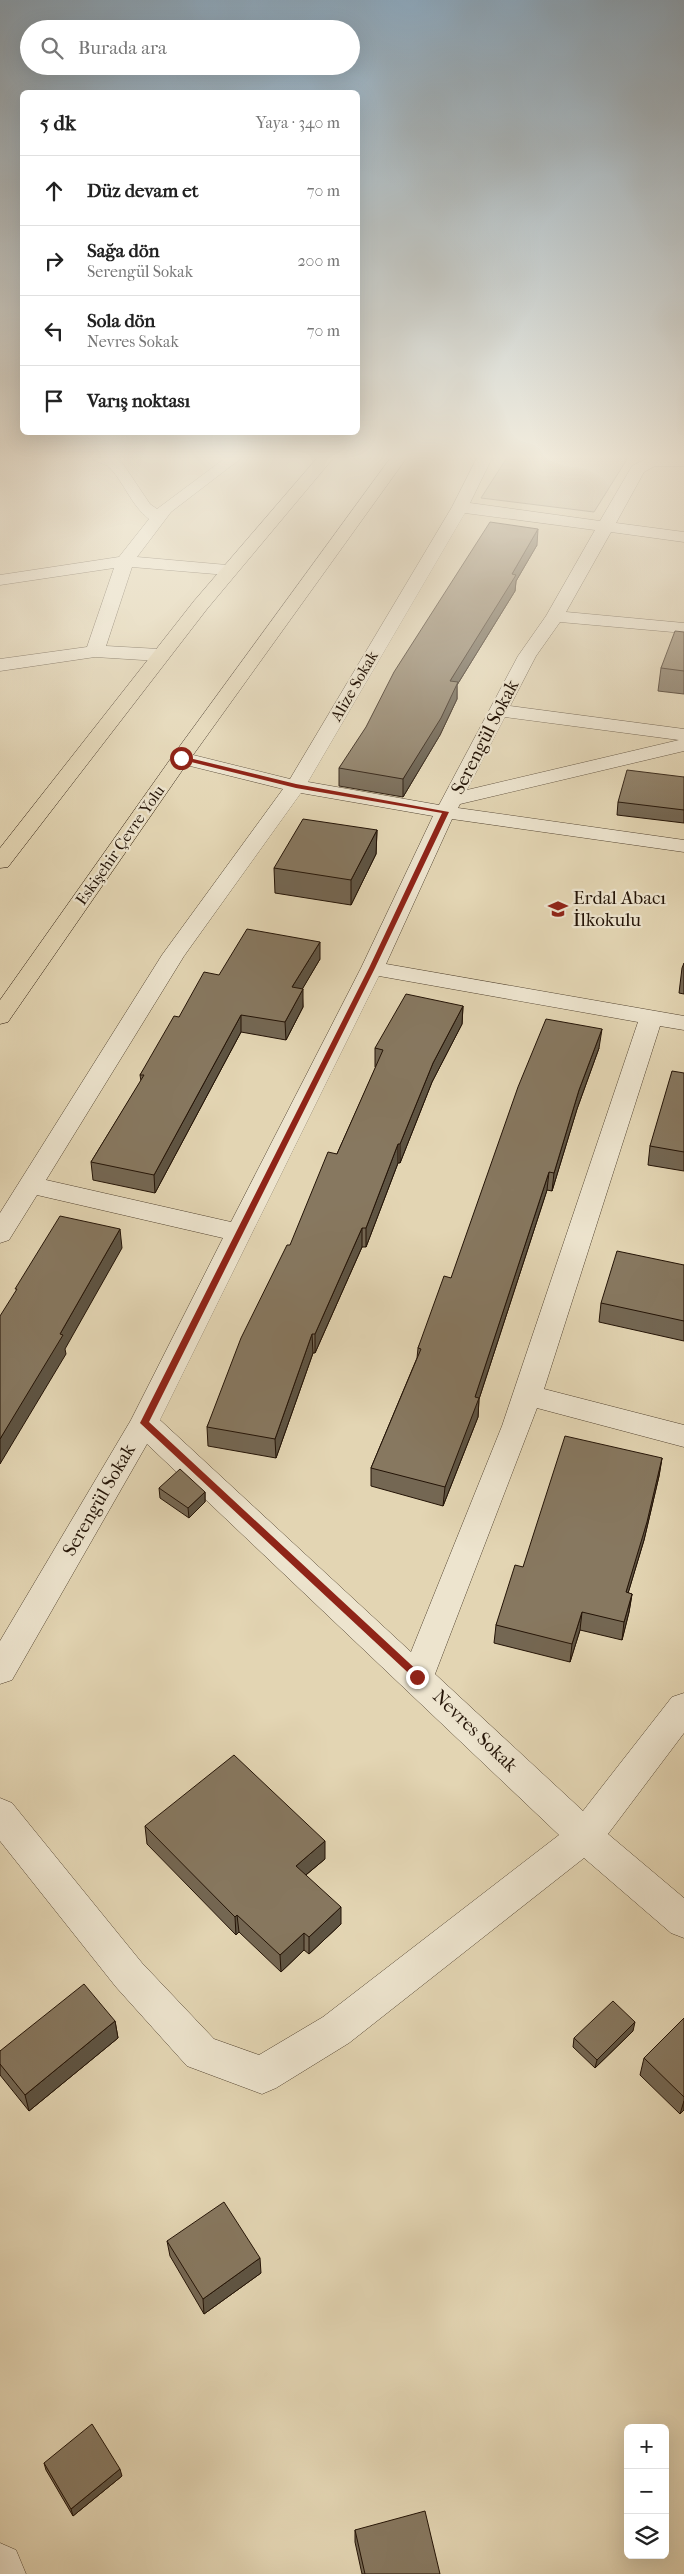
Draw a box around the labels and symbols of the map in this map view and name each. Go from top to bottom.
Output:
street label: Alize Sokak [326,647,382,725]
street label: Serengül Sokak [447,676,523,798]
route start [170,747,193,770]
street label: Eskişehir Çevre Yolu [72,782,169,909]
place label: Erdal Abacı İlkokulu [573,887,666,931]
school or university icon: Erdal Abacı İlkokulu [547,898,569,920]
street label: Serengül Sokak [58,1440,140,1560]
route end [406,1666,429,1689]
street label: Nevres Sokak [428,1685,522,1777]

